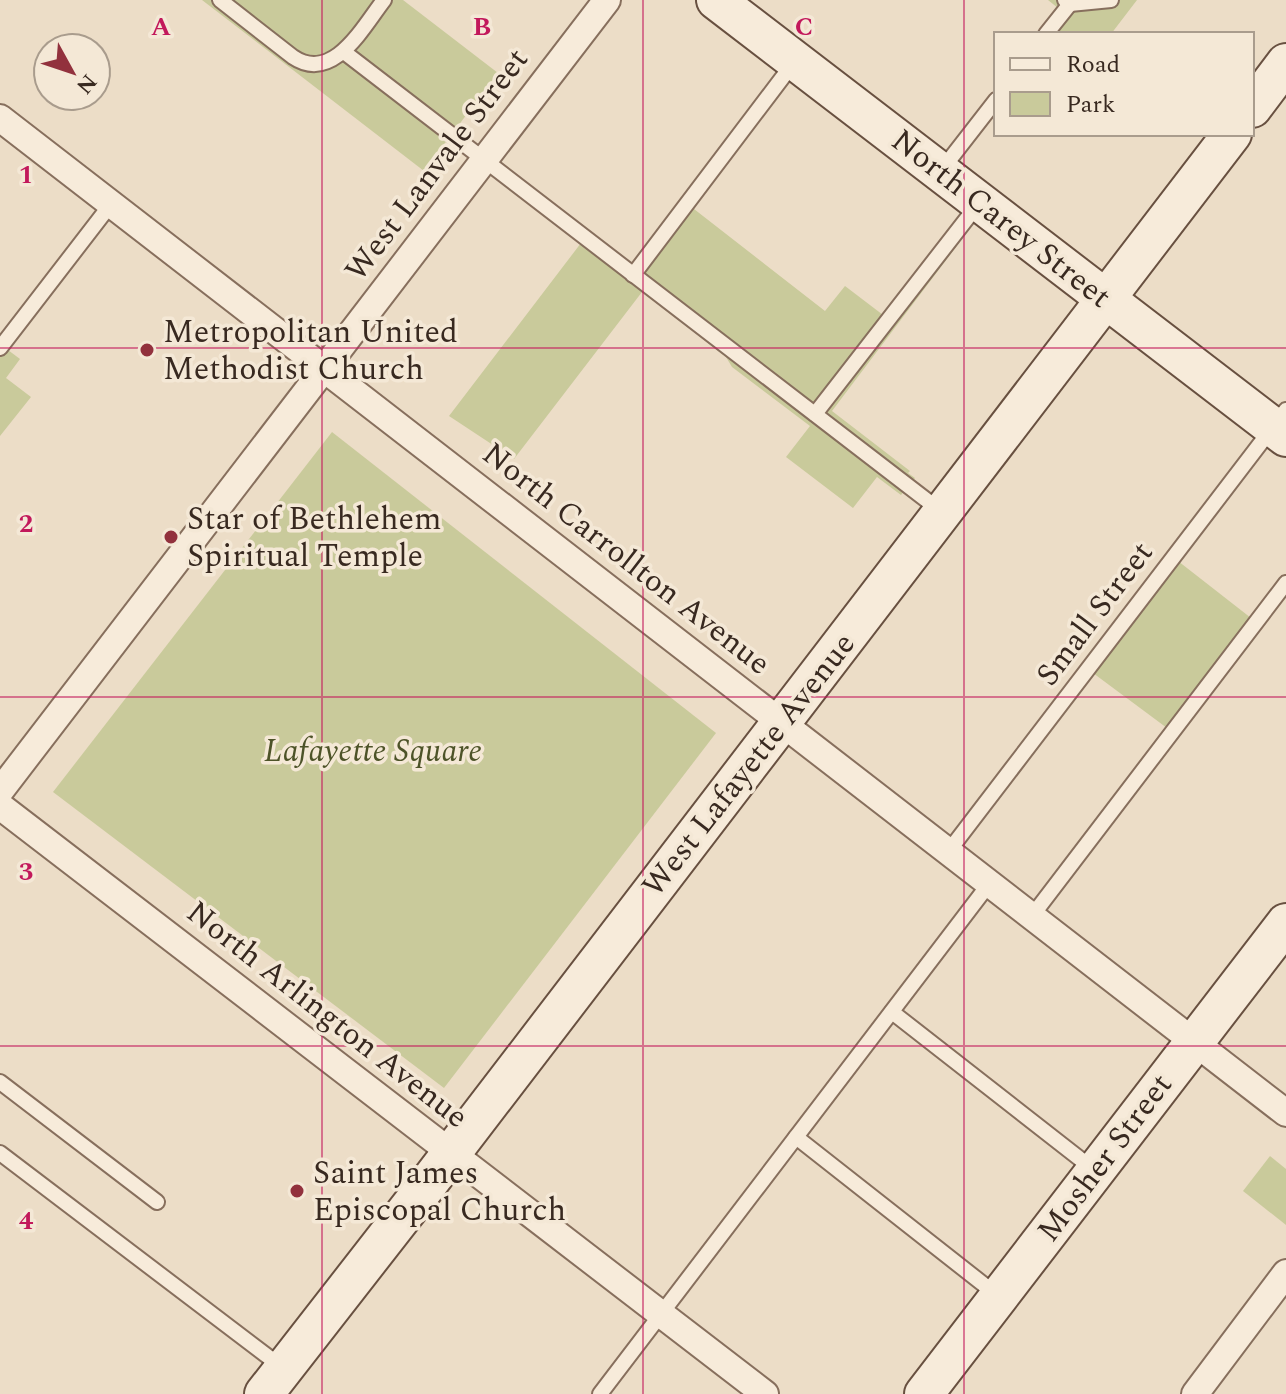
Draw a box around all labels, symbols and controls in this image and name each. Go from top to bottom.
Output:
text: A [151,7,171,47]
text: B [473,7,491,47]
text: C [795,7,813,47]
north arrow [32,32,112,112]
legend [994,32,1254,136]
street label: West Lanvale Street [333,38,541,292]
text: Road [1066,47,1120,83]
text: N [68,66,105,101]
text: Park [1066,87,1116,123]
street label: North Carey Street [880,117,1122,321]
text: 1 [19,155,33,195]
place label: Metropolitan United Methodist Church [163,308,458,394]
marker: Metropolitan United Methodist Church [138,341,156,359]
street label: North Carrollton Avenue [471,430,781,688]
place label: Star of Bethlehem Spiritual Temple [187,495,442,581]
text: 2 [19,504,33,544]
marker: Star of Bethlehem Spiritual Temple [162,528,180,546]
street label: Small Street [1024,531,1166,697]
street label: West Lafayette Avenue [630,622,868,908]
park label: Lafayette Square [264,727,482,776]
text: 3 [19,852,33,892]
street label: North Arlington Avenue [175,889,479,1141]
street label: Mosher Street [1025,1063,1185,1253]
place label: Saint James Episcopal Church [313,1149,566,1235]
marker: Saint James Episcopal Church [288,1182,306,1200]
text: 4 [19,1201,34,1241]

